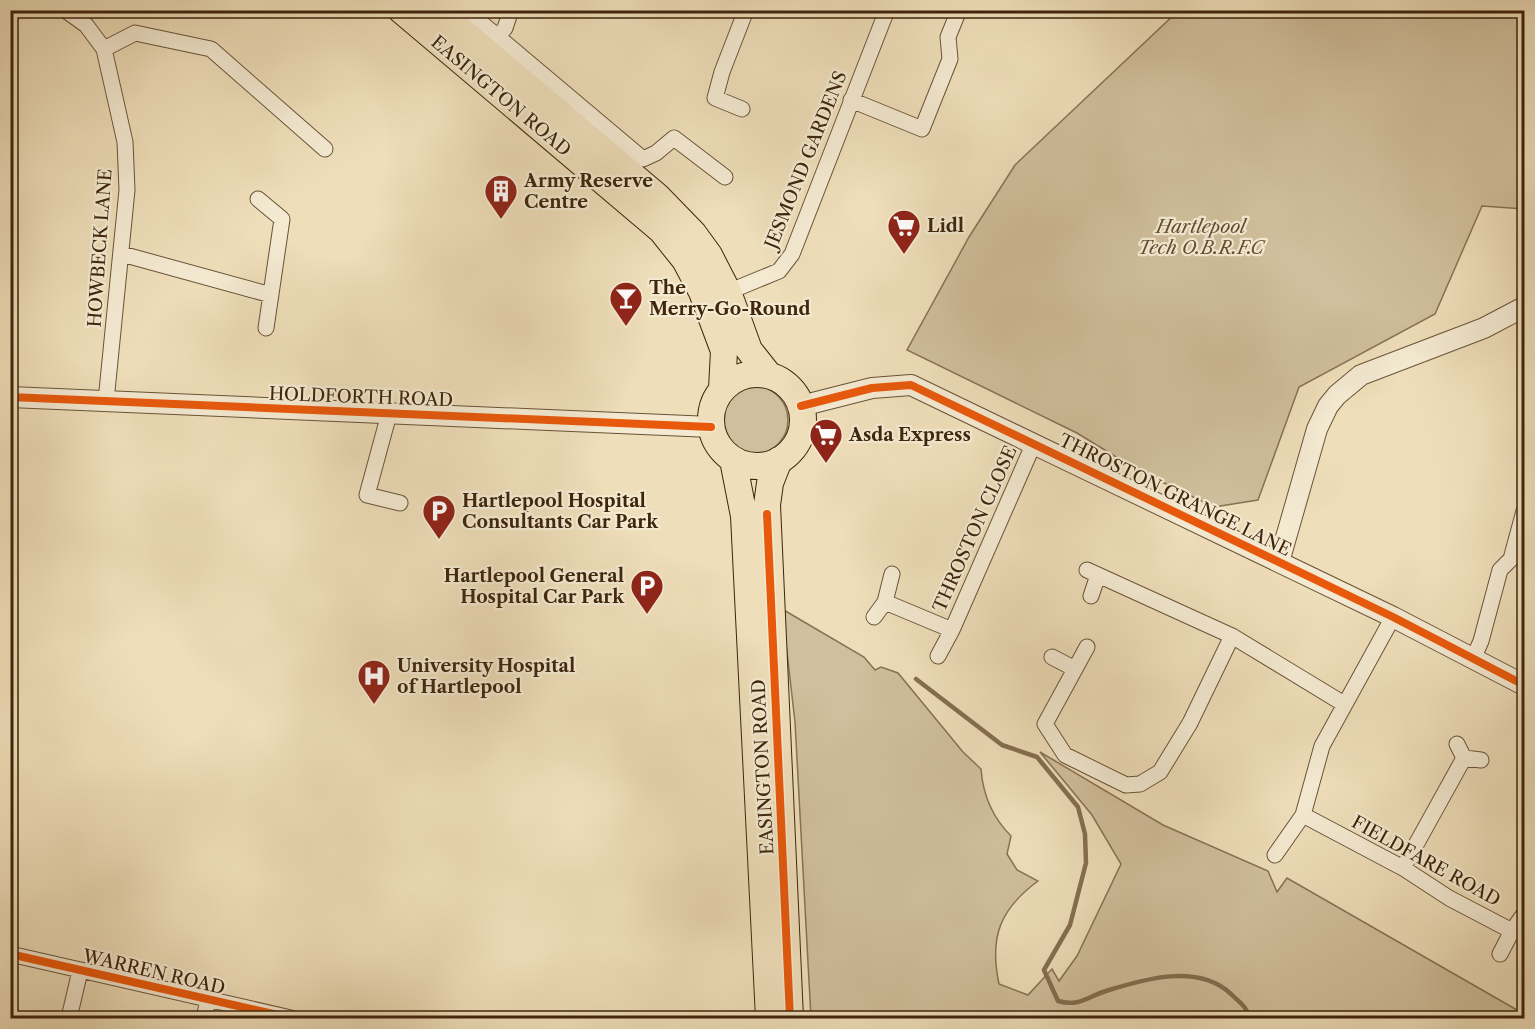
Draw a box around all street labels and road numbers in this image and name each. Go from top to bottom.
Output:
street label: EASINGTON ROAD [427,31,575,161]
street label: JESMOND GARDENS [759,68,852,255]
street label: HOWBECK LANE [83,168,117,328]
street label: HOLDFORTH ROAD [268,383,454,411]
street label: THROSTON GRANGE LANE [1055,429,1295,561]
street label: THROSTON CLOSE [928,443,1022,615]
street label: EASINGTON ROAD [747,679,779,855]
street label: FIELDFARE ROAD [1348,811,1504,911]
street label: WARREN ROAD [80,945,227,999]

